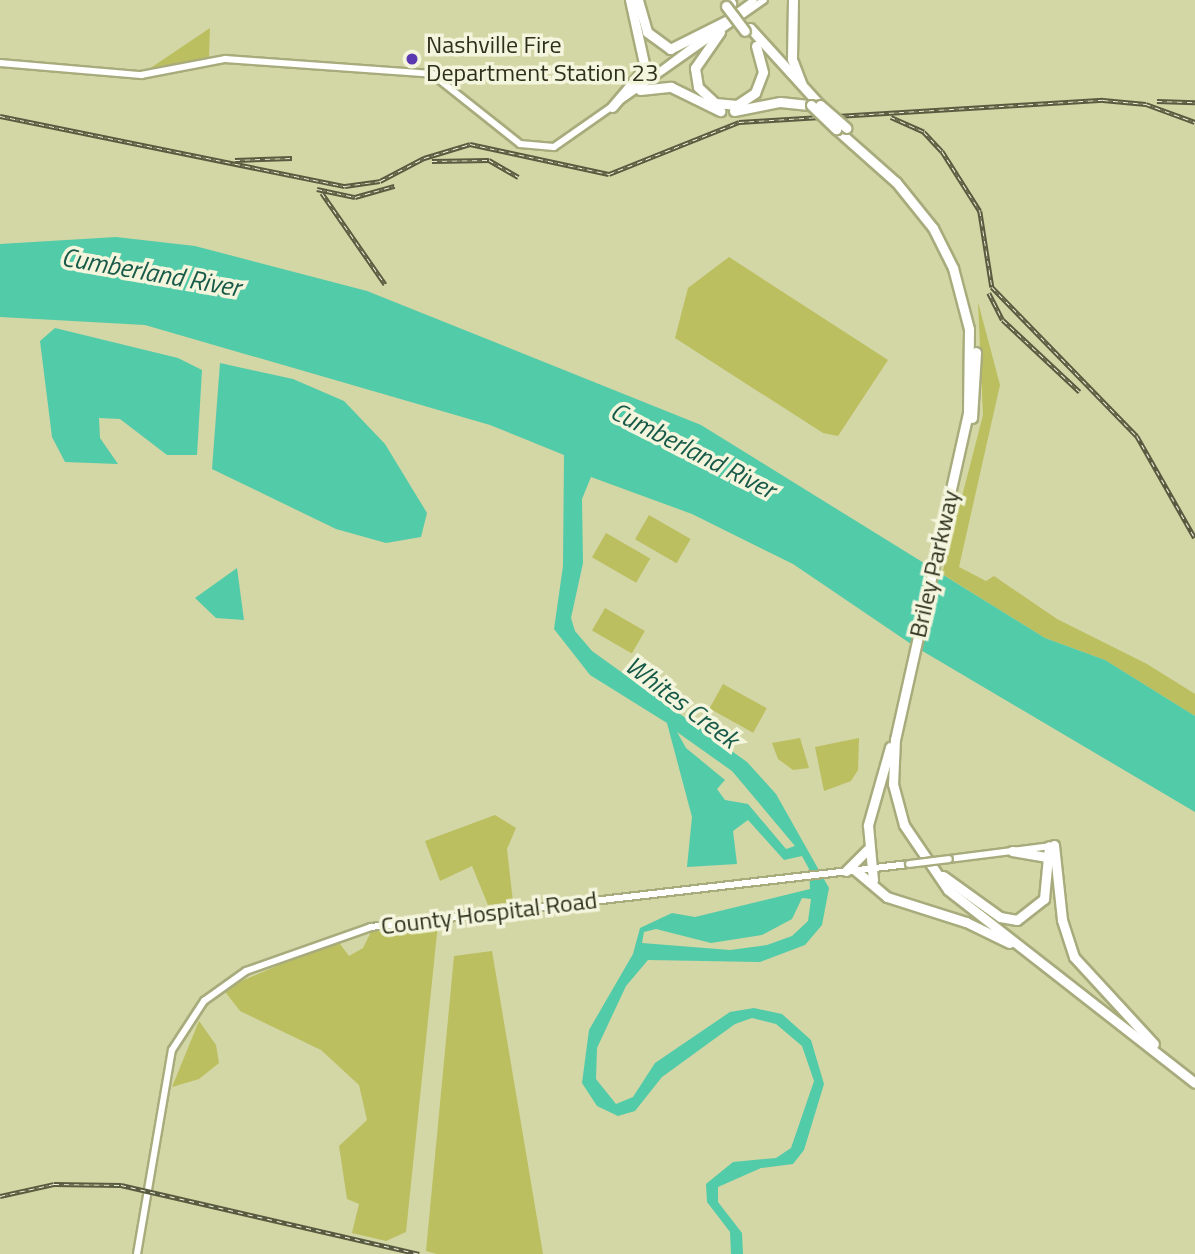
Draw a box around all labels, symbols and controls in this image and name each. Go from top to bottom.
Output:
place label: Nashville Fire Department Station 23 [426,31,658,87]
marker: Nashville Fire Department Station 23 [404,51,420,67]
water label: Cumberland River [59,241,243,303]
water label: Cumberland River [605,395,781,505]
street label: Briley Parkway [903,488,965,640]
water label: Whites Creek [619,649,745,755]
street label: County Hospital Road [379,885,599,941]

